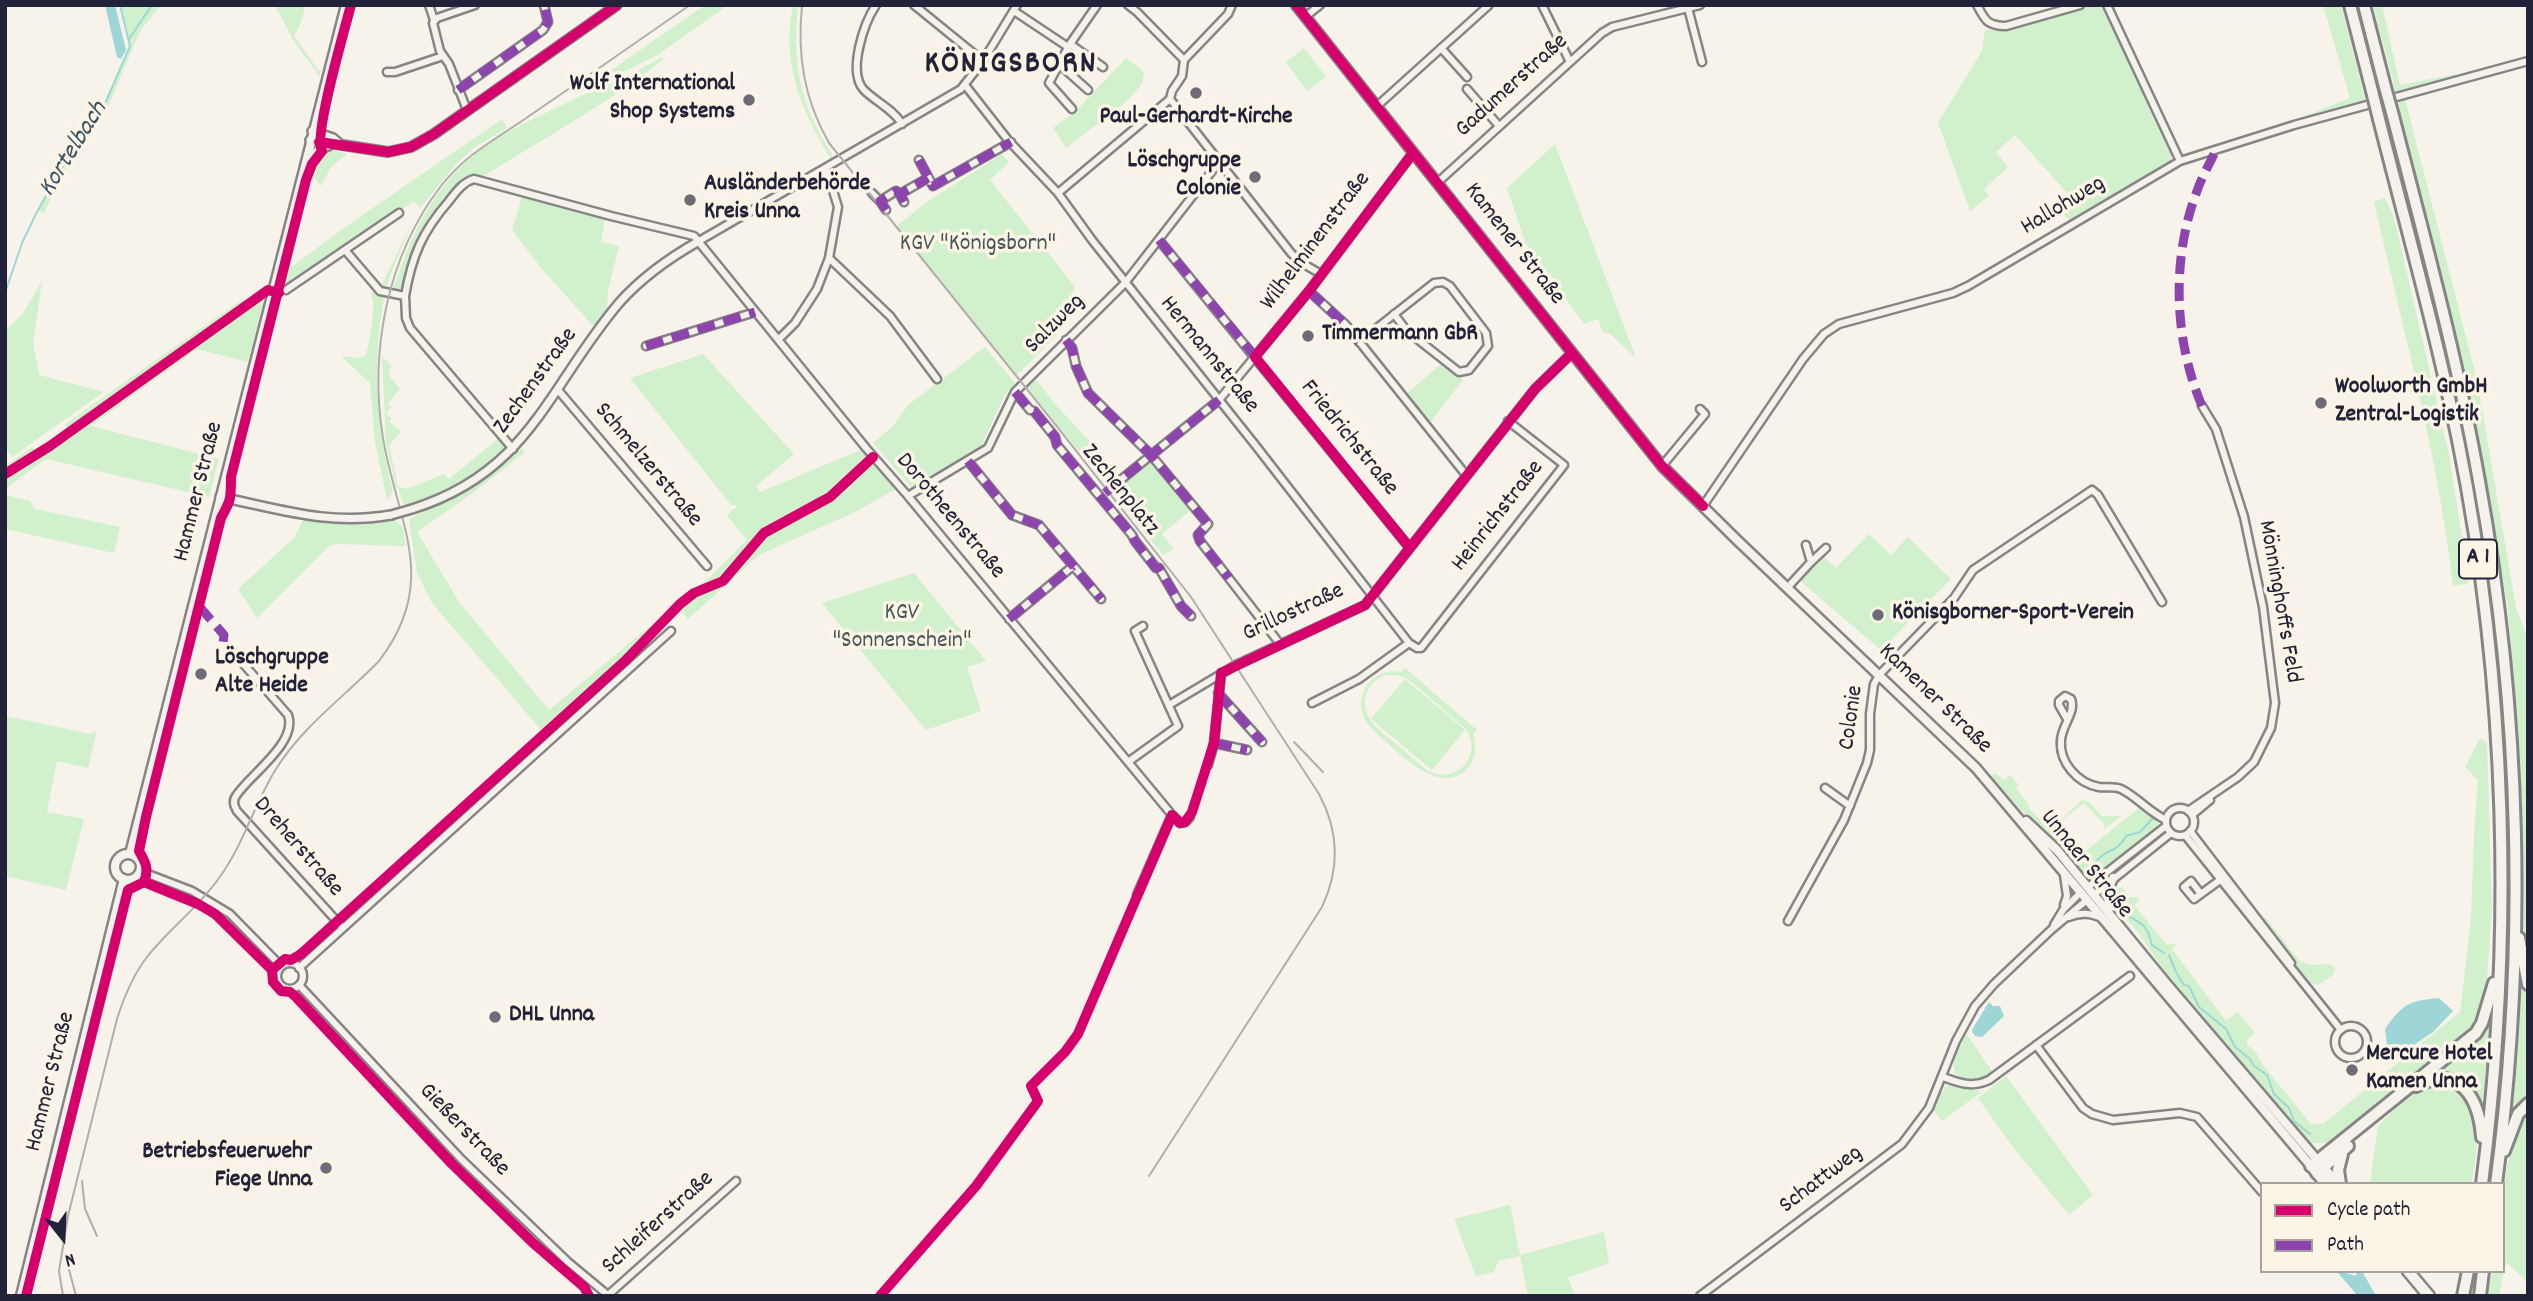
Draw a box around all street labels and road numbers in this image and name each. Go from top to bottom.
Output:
street label: Gadumerstraße [1451,29,1575,145]
street label: Wilhelminenstraße [1256,167,1378,317]
street label: Hallohweg [2017,171,2111,243]
street label: Kamener Straße [1456,178,1570,312]
street label: Salzweg [1020,289,1092,361]
street label: Hermannstraße [1152,291,1264,421]
street label: Zechenstraße [489,323,585,441]
street label: Friedrichstraße [1292,375,1404,503]
street label: Schmelzerstraße [587,398,707,534]
street label: Hammer Straße [169,419,231,565]
street label: Zechenplatz [1073,439,1165,543]
street label: Dorotheenstraße [888,448,1010,586]
street label: Heinrichstraße [1447,456,1551,578]
street label: Mönninghoffs Feld [2250,518,2306,686]
road number: A 1 [2459,540,2497,579]
street label: Grillostraße [1239,578,1349,650]
street label: Kamener Straße [1871,639,1997,761]
street label: Colonie [1834,684,1872,752]
street label: Dreherstraße [246,792,348,904]
street label: Unnaer Straße [2032,805,2138,925]
street label: Hammer Straße [21,1009,83,1155]
street label: Gießerstraße [411,1078,515,1184]
street label: Schattweg [1775,1140,1869,1222]
street label: Schleiferstraße [597,1166,721,1282]

